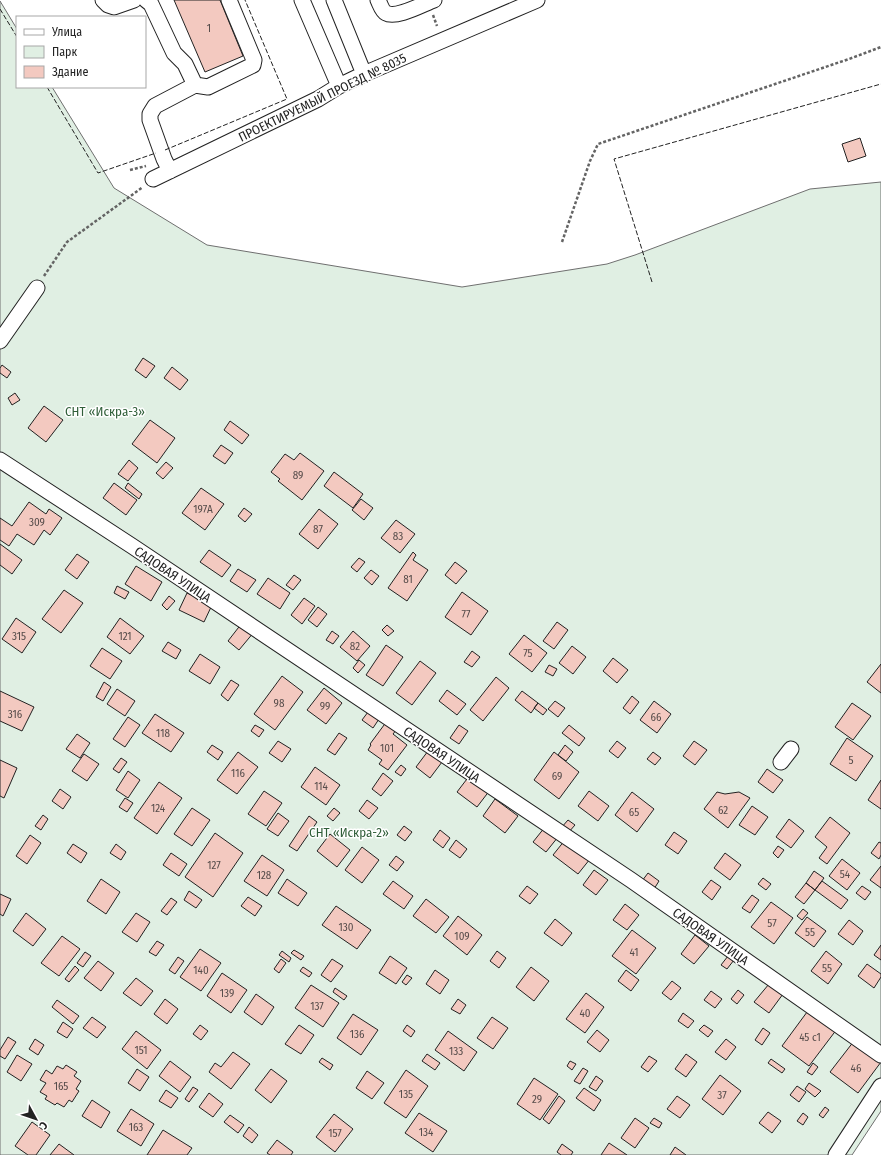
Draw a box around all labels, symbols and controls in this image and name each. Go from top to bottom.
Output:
legend [16,16,146,88]
house number: 1 [207,22,211,35]
text: Улица [51,25,82,39]
text: Парк [52,45,78,59]
street label: ПРОЕКТИРУЕМЫЙ ПРОЕЗД № 8035 [236,50,409,145]
text: Здание [52,65,88,79]
park label: СНТ «Искра-3» [65,404,145,419]
house number: 89 [293,469,303,482]
house number: 197А [193,503,213,516]
house number: 309 [29,516,45,529]
house number: 87 [313,523,323,536]
house number: 83 [393,530,403,543]
street label: САДОВАЯ УЛИЦА [132,543,214,606]
house number: 81 [403,573,413,586]
house number: 77 [462,608,471,621]
house number: 315 [12,630,26,643]
house number: 121 [118,630,132,643]
house number: 82 [350,640,360,653]
house number: 75 [523,647,533,660]
house number: 98 [274,697,285,710]
house number: 99 [320,700,330,713]
house number: 316 [8,708,23,721]
house number: 66 [651,711,662,724]
street label: САДОВАЯ УЛИЦА [401,723,483,786]
house number: 118 [156,727,170,740]
house number: 101 [380,742,394,755]
house number: 5 [848,754,854,767]
house number: 116 [231,767,245,780]
house number: 69 [552,770,562,783]
house number: 114 [314,780,329,793]
house number: 124 [151,802,166,815]
house number: 62 [718,804,728,817]
house number: 65 [629,806,639,819]
park label: СНТ «Искра-2» [309,825,389,840]
house number: 127 [207,859,221,872]
house number: 54 [840,868,851,881]
house number: 128 [257,869,272,882]
street label: САДОВАЯ УЛИЦА [670,905,752,968]
house number: 57 [767,917,777,930]
house number: 130 [339,921,354,934]
house number: 55 [805,926,815,939]
house number: 109 [454,930,470,943]
house number: 41 [629,946,639,959]
house number: 55 [822,962,832,975]
house number: 140 [193,964,209,977]
house number: 139 [220,987,234,1000]
house number: 137 [310,1000,324,1013]
house number: 40 [579,1007,591,1020]
house number: 136 [350,1028,365,1041]
house number: 45 с1 [799,1031,821,1044]
house number: 151 [134,1044,148,1057]
house number: 133 [449,1045,463,1058]
house number: 46 [851,1062,862,1075]
house number: 165 [54,1080,68,1093]
house number: 135 [399,1088,413,1101]
house number: 37 [717,1089,727,1102]
house number: 29 [532,1093,542,1106]
north arrow [16,1099,56,1139]
text: С [36,1119,50,1132]
house number: 163 [129,1121,143,1134]
house number: 134 [419,1126,434,1139]
house number: 157 [328,1127,342,1140]

